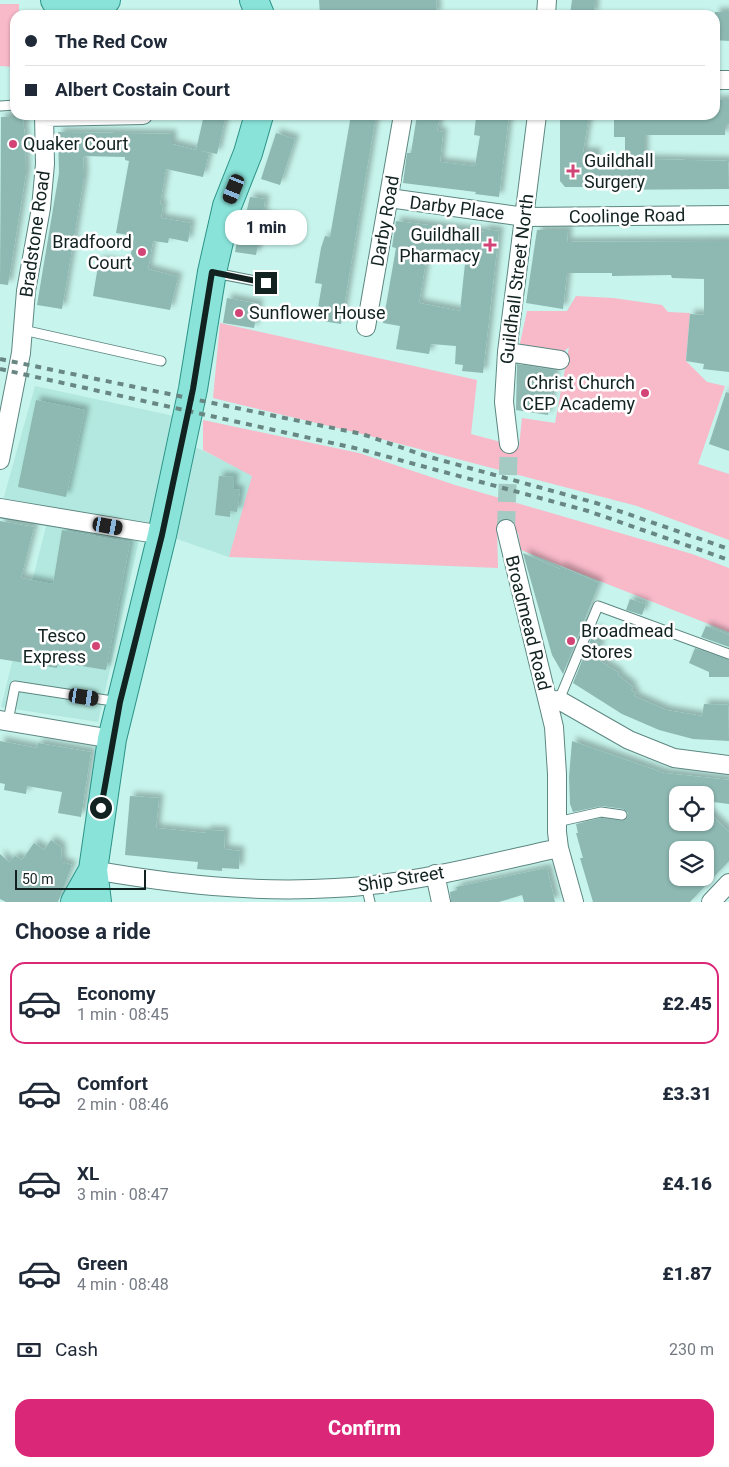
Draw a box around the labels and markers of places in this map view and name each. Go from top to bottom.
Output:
place label: Quaker Court [23,133,129,154]
marker: Quaker Court [7,138,19,150]
place label: Guildhall Surgery [584,150,654,192]
marker: Guildhall Surgery [566,164,580,178]
place label: Guildhall Pharmacy [399,224,480,266]
place label: Bradfoord Court [52,231,132,273]
marker: Guildhall Pharmacy [484,239,496,251]
marker: Bradfoord Court [136,246,148,258]
place label: Sunflower House [249,302,386,323]
marker: Sunflower House [233,307,245,319]
place label: Christ Church CEP Academy [522,372,635,414]
marker: Christ Church CEP Academy [639,387,651,399]
place label: Broadmead Stores [581,620,674,662]
place label: Tesco Express [23,625,86,667]
marker: Broadmead Stores [565,635,577,647]
marker: Tesco Express [90,640,102,652]

